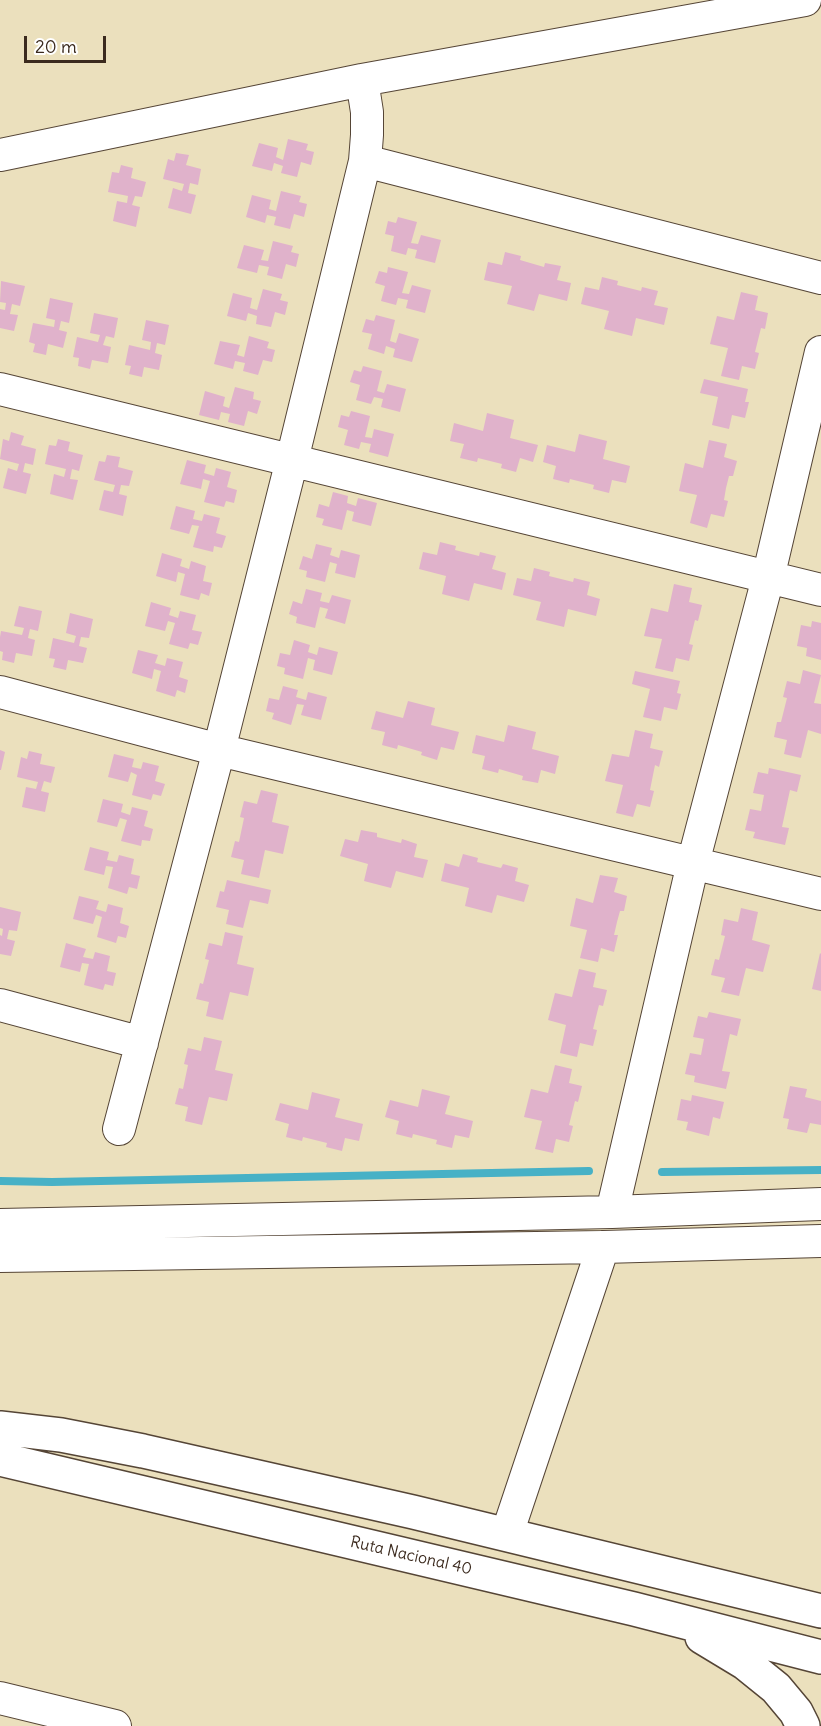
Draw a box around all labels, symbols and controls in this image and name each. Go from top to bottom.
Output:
scale bar [27,24,110,62]
text: 20 m [35,35,77,58]
street label: Ruta Nacional 40 [348,1533,474,1579]

